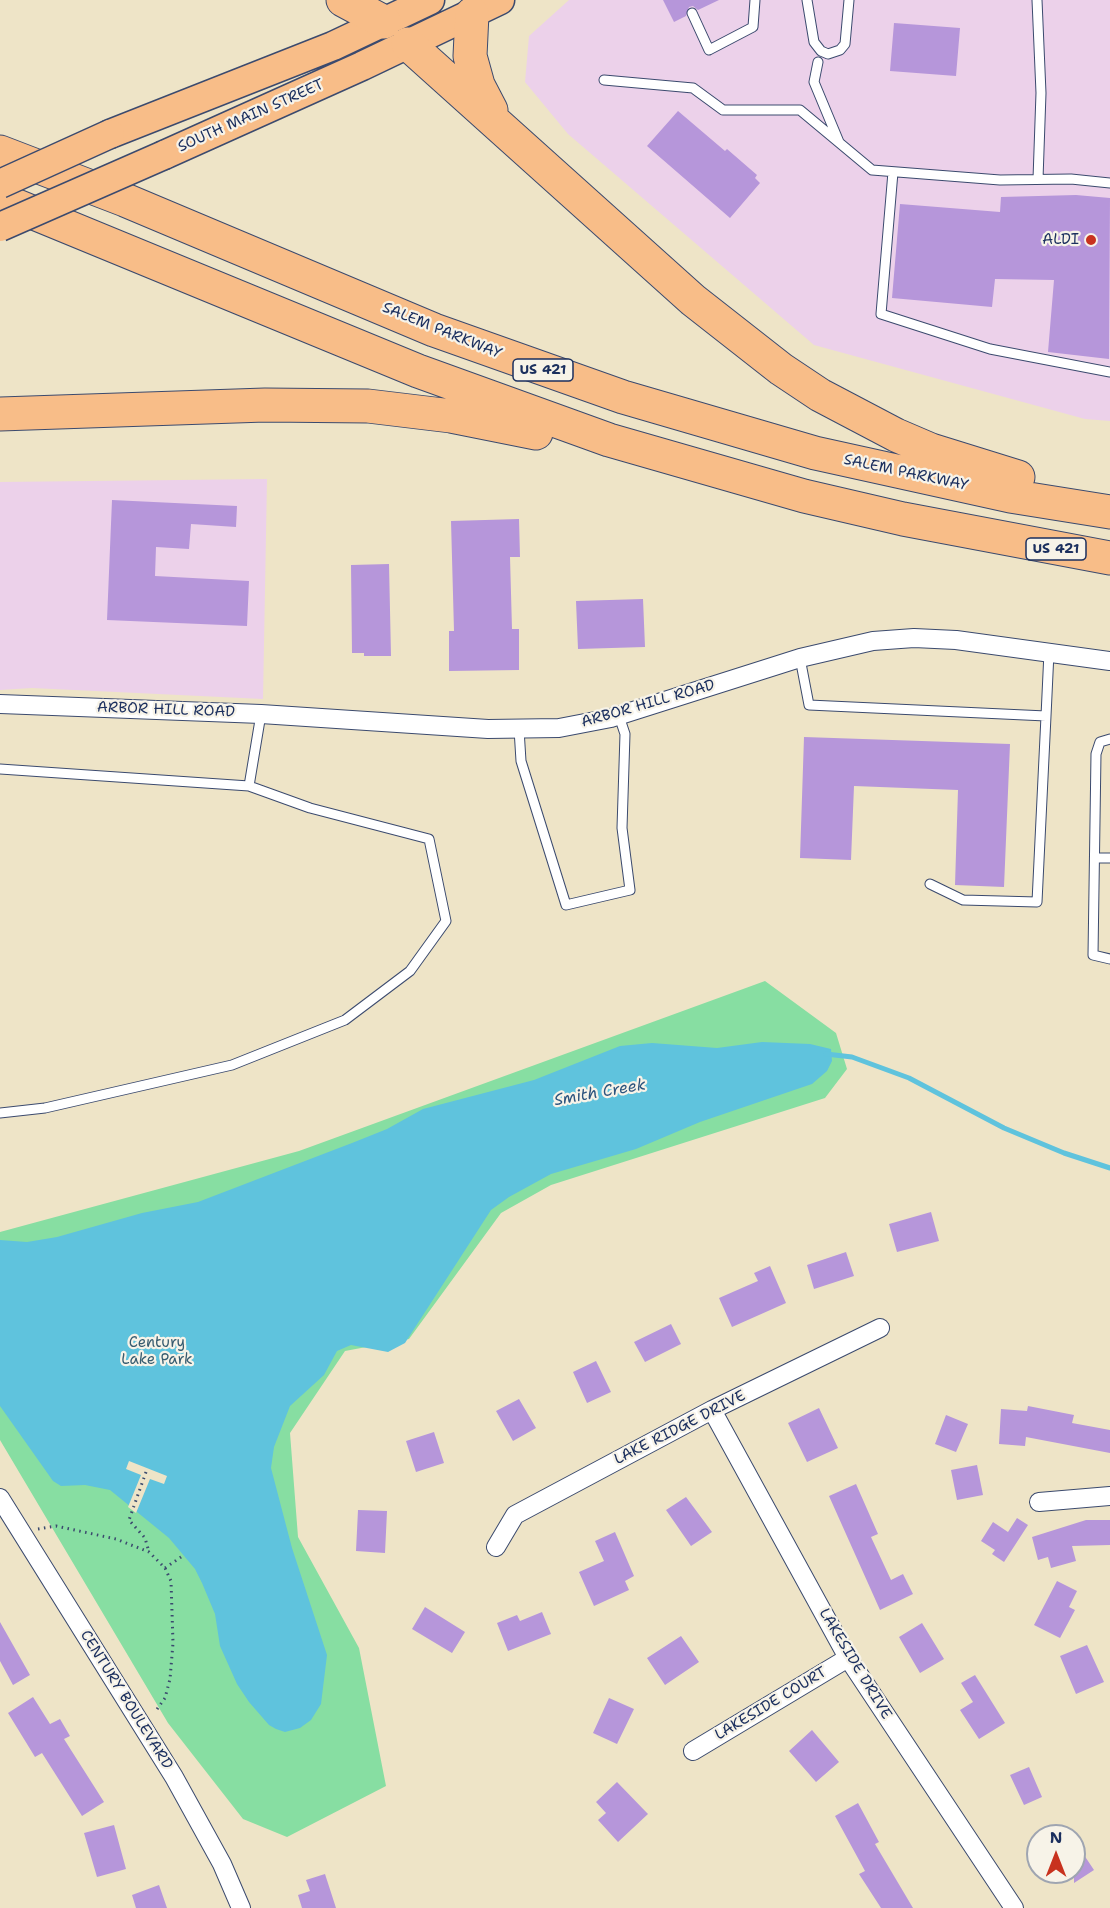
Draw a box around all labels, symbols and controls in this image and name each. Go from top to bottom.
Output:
street label: SOUTH MAIN STREET [175,76,327,156]
place label: ALDI [1042,231,1079,249]
marker: ALDI [1084,233,1098,247]
street label: SALEM PARKWAY [380,299,504,363]
road number: US 421 [513,359,573,381]
street label: SALEM PARKWAY [842,451,970,495]
road number: US 421 [1026,538,1086,560]
street label: ARBOR HILL ROAD [579,676,717,732]
street label: ARBOR HILL ROAD [97,699,235,721]
water label: Smith Creek [553,1075,647,1111]
park label: Century Lake Park [121,1334,193,1369]
street label: LAKE RIDGE DRIVE [611,1387,749,1469]
street label: LAKESIDE DRIVE [815,1605,895,1723]
street label: CENTURY BOULEVARD [76,1627,176,1773]
street label: LAKESIDE COURT [712,1664,830,1744]
north arrow [1026,1824,1086,1884]
text: N [1050,1827,1062,1848]

